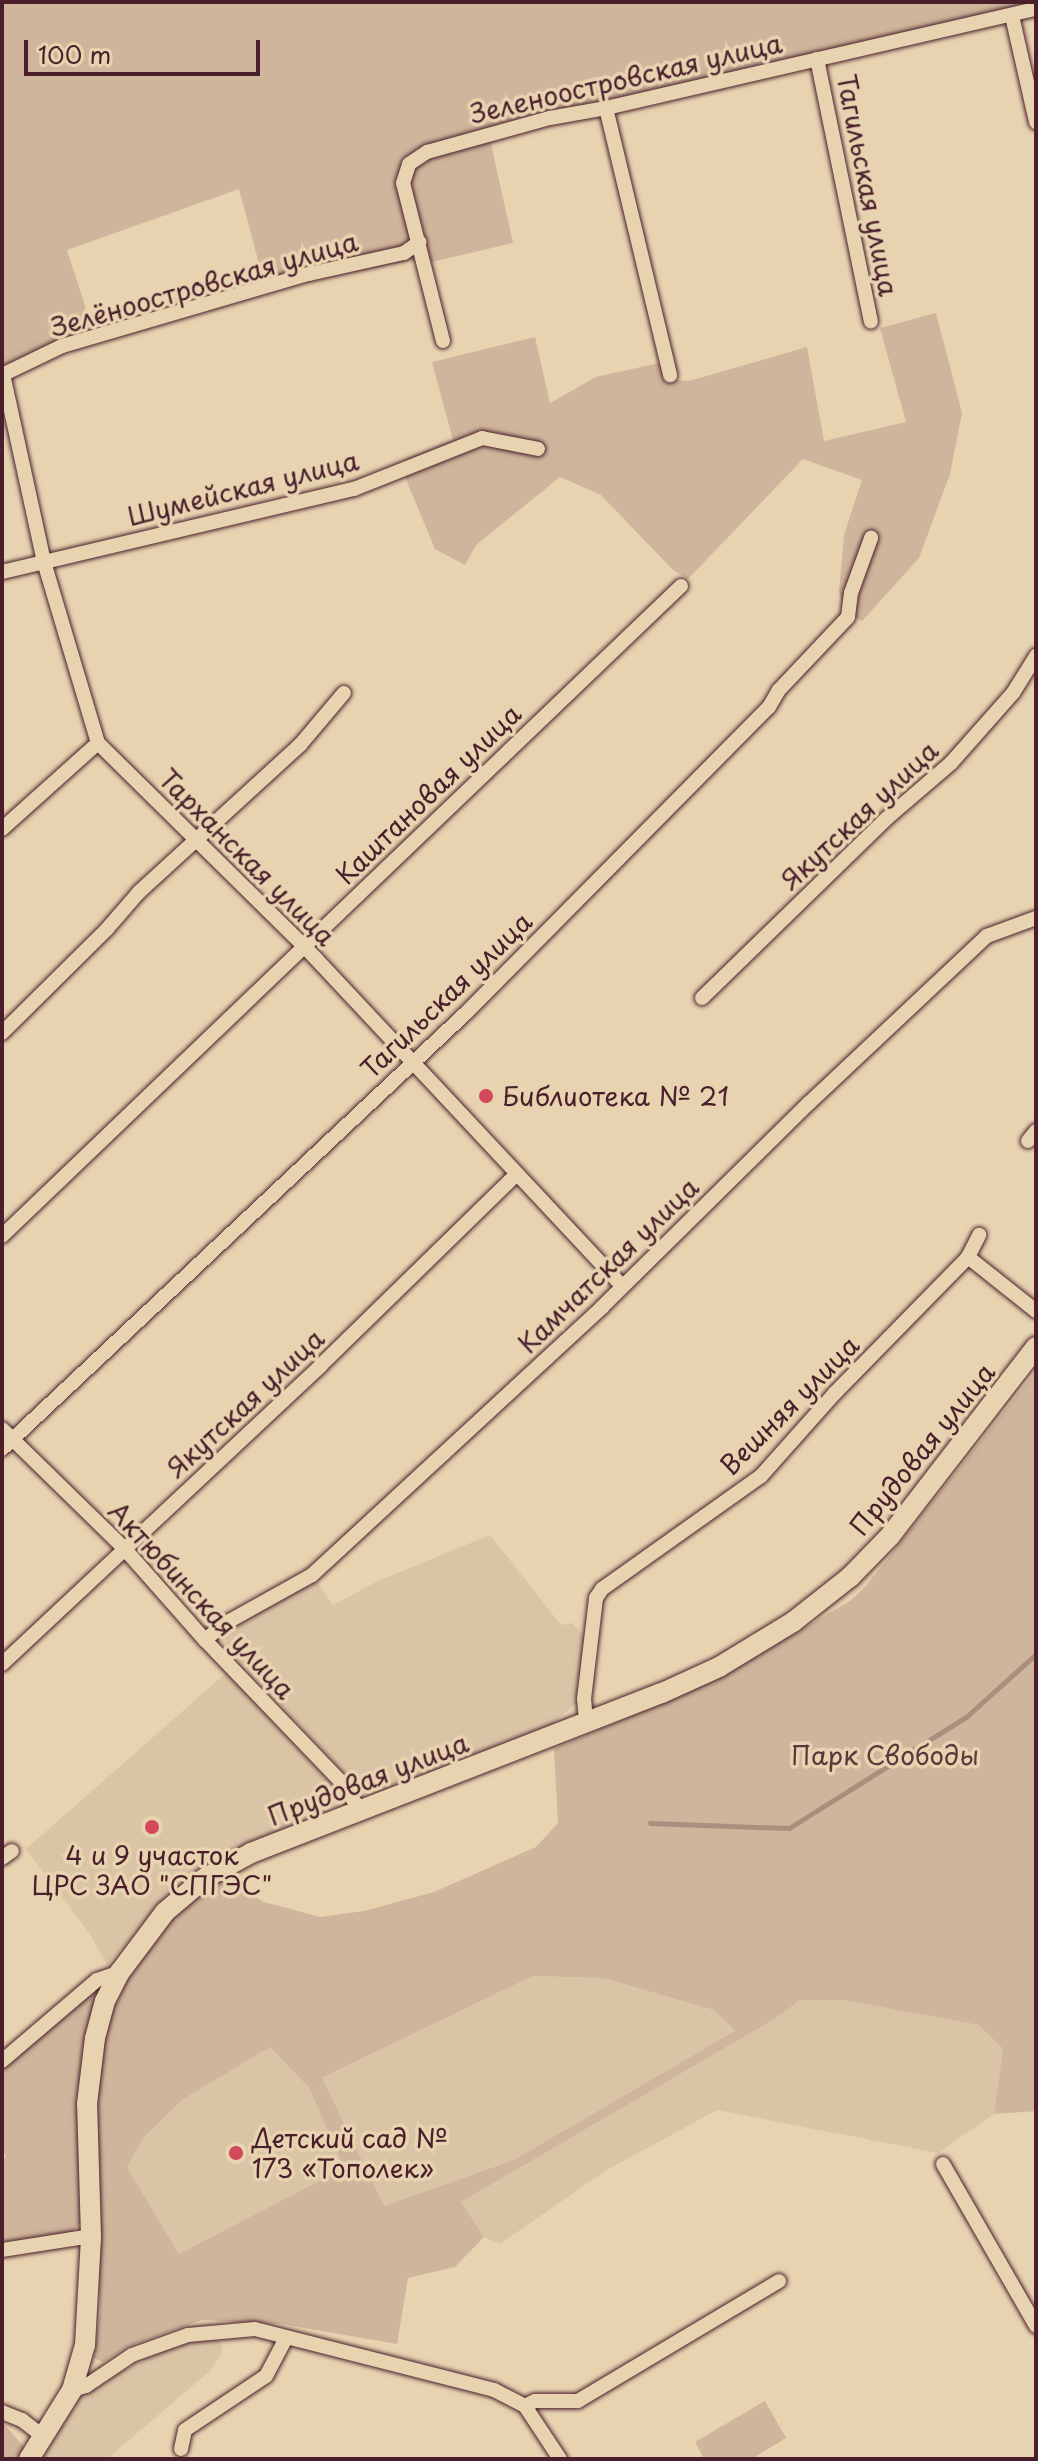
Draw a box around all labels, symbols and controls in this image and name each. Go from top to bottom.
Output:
scale bar [28,24,264,74]
street label: Зеленоостровская улица [466,27,786,129]
text: 100 m [38,36,111,72]
street label: Тагильская улица [831,70,905,300]
street label: Зелёноостровская улица [46,225,362,343]
street label: Шумейская улица [124,444,362,532]
street label: Каштановая улица [329,698,527,890]
street label: Якутская улица [773,734,945,896]
street label: Тарханская улица [152,762,342,952]
street label: Тагильская улица [353,905,539,1085]
place label: Библиотека № 21 [502,1080,729,1112]
marker: Библиотека № 21 [477,1087,495,1105]
street label: Камчатская улица [511,1171,705,1359]
street label: Якутская улица [159,1322,331,1484]
street label: Вешняя улица [713,1329,865,1481]
street label: Прудовая улица [843,1356,1001,1542]
street label: Актюбинская улица [102,1495,302,1705]
street label: Прудовая улица [263,1726,473,1832]
park label: Парк Свободы [791,1739,979,1771]
marker: 4 и 9 участок ЦРС ЗАО "СПГЭС" [143,1818,161,1836]
place label: 4 и 9 участок ЦРС ЗАО "СПГЭС" [30,1839,274,1900]
place label: Детский сад № 173 «Тополек» [252,2122,450,2184]
marker: Детский сад № 173 «Тополек» [227,2144,245,2162]

